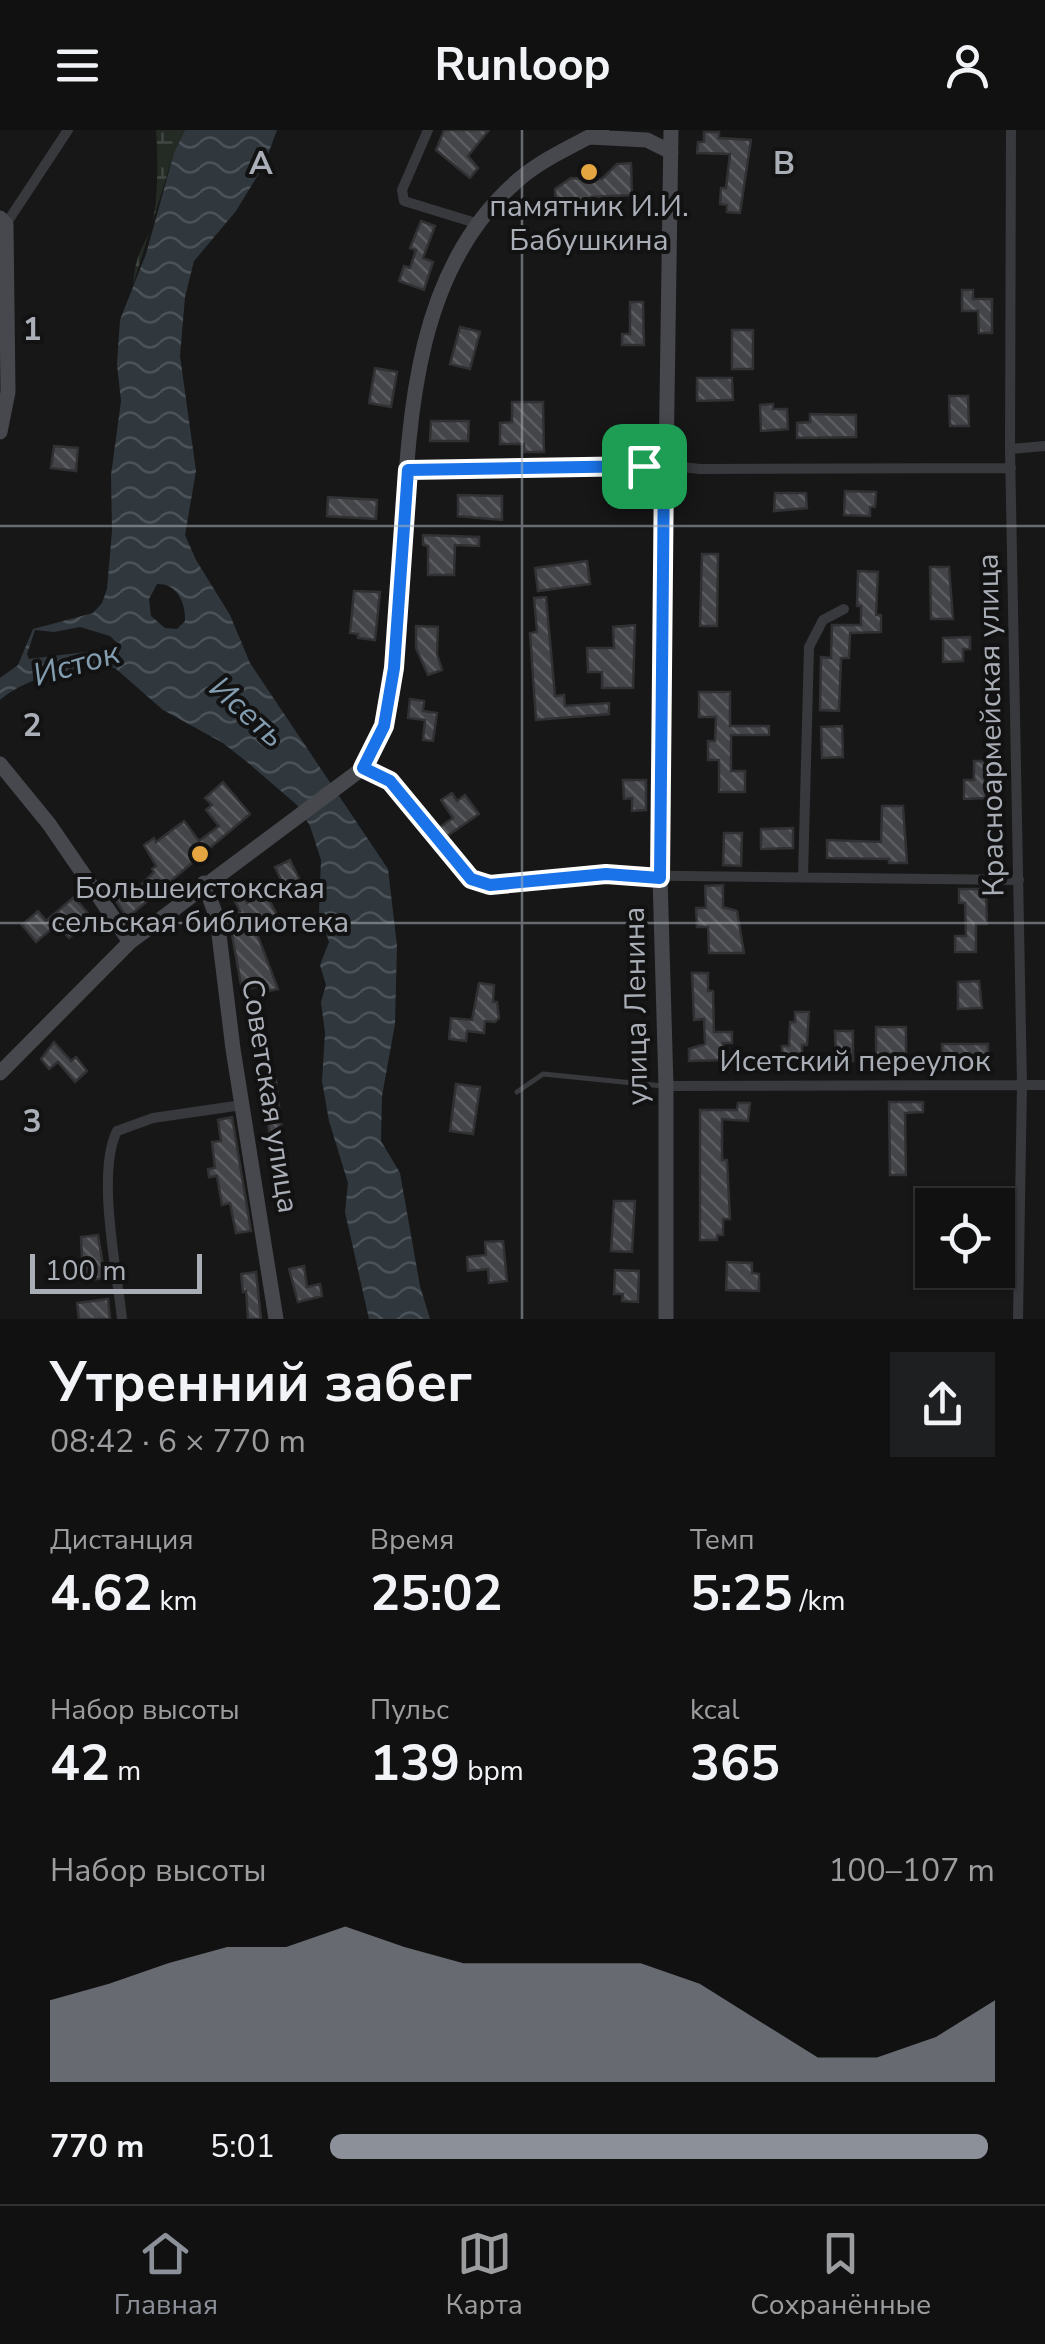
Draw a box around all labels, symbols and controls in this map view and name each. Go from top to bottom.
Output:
text: Runloop [434,35,611,96]
icon: menu [50,38,105,93]
icon: person [940,38,995,93]
text: A [249,142,273,185]
text: B [773,142,795,185]
marker: памятник И.И. Бабушкина [578,161,600,183]
place label: памятник И.И. Бабушкина [489,186,689,261]
text: 1 [22,308,42,351]
pin [602,424,687,509]
icon: arrive [617,439,672,494]
street label: Красноармейская улица [968,553,1014,897]
water label: Исток [28,631,125,697]
water label: Исеть [200,667,294,757]
text: 2 [22,704,42,747]
marker: Большеистокская сельская библиотека [189,843,211,865]
place label: Большеистокская сельская библиотека [51,868,349,943]
street label: улица Ленина [614,906,658,1106]
street label: Советская улица [231,976,309,1216]
street label: Исетский переулок [719,1041,991,1082]
text: 3 [22,1100,42,1143]
map controls [915,1188,1015,1288]
button: locate [915,1188,1015,1288]
scale bar [30,1249,202,1294]
text: 100 m [45,1252,127,1290]
text: Утренний забег [50,1345,472,1420]
button: share [890,1352,995,1457]
text: 08:42 · 6 × 770 m [50,1420,306,1463]
text: Дистанция [50,1521,194,1559]
text: Время [370,1521,454,1559]
text: Темп [690,1521,755,1559]
text: 4.62 [50,1559,152,1628]
text: 25:02 [370,1559,502,1628]
text: 5:25 [690,1559,792,1628]
text: km [152,1582,198,1620]
text: /km [792,1582,845,1620]
text: Набор высоты [50,1691,240,1729]
text: Пульс [370,1691,449,1729]
text: kcal [690,1691,740,1729]
text: 42 [50,1729,110,1798]
text: 139 [370,1729,460,1798]
text: 365 [690,1729,780,1798]
text: m [110,1752,141,1790]
text: bpm [460,1752,524,1790]
text: Набор высоты [50,1849,267,1892]
text: 100–107 m [828,1849,995,1892]
text: 770 m [50,2125,144,2168]
text: 5:01 [210,2125,275,2168]
tab: Главная [114,2226,218,2324]
tab: Карта [446,2226,523,2324]
tab: Сохранённые [750,2226,931,2324]

